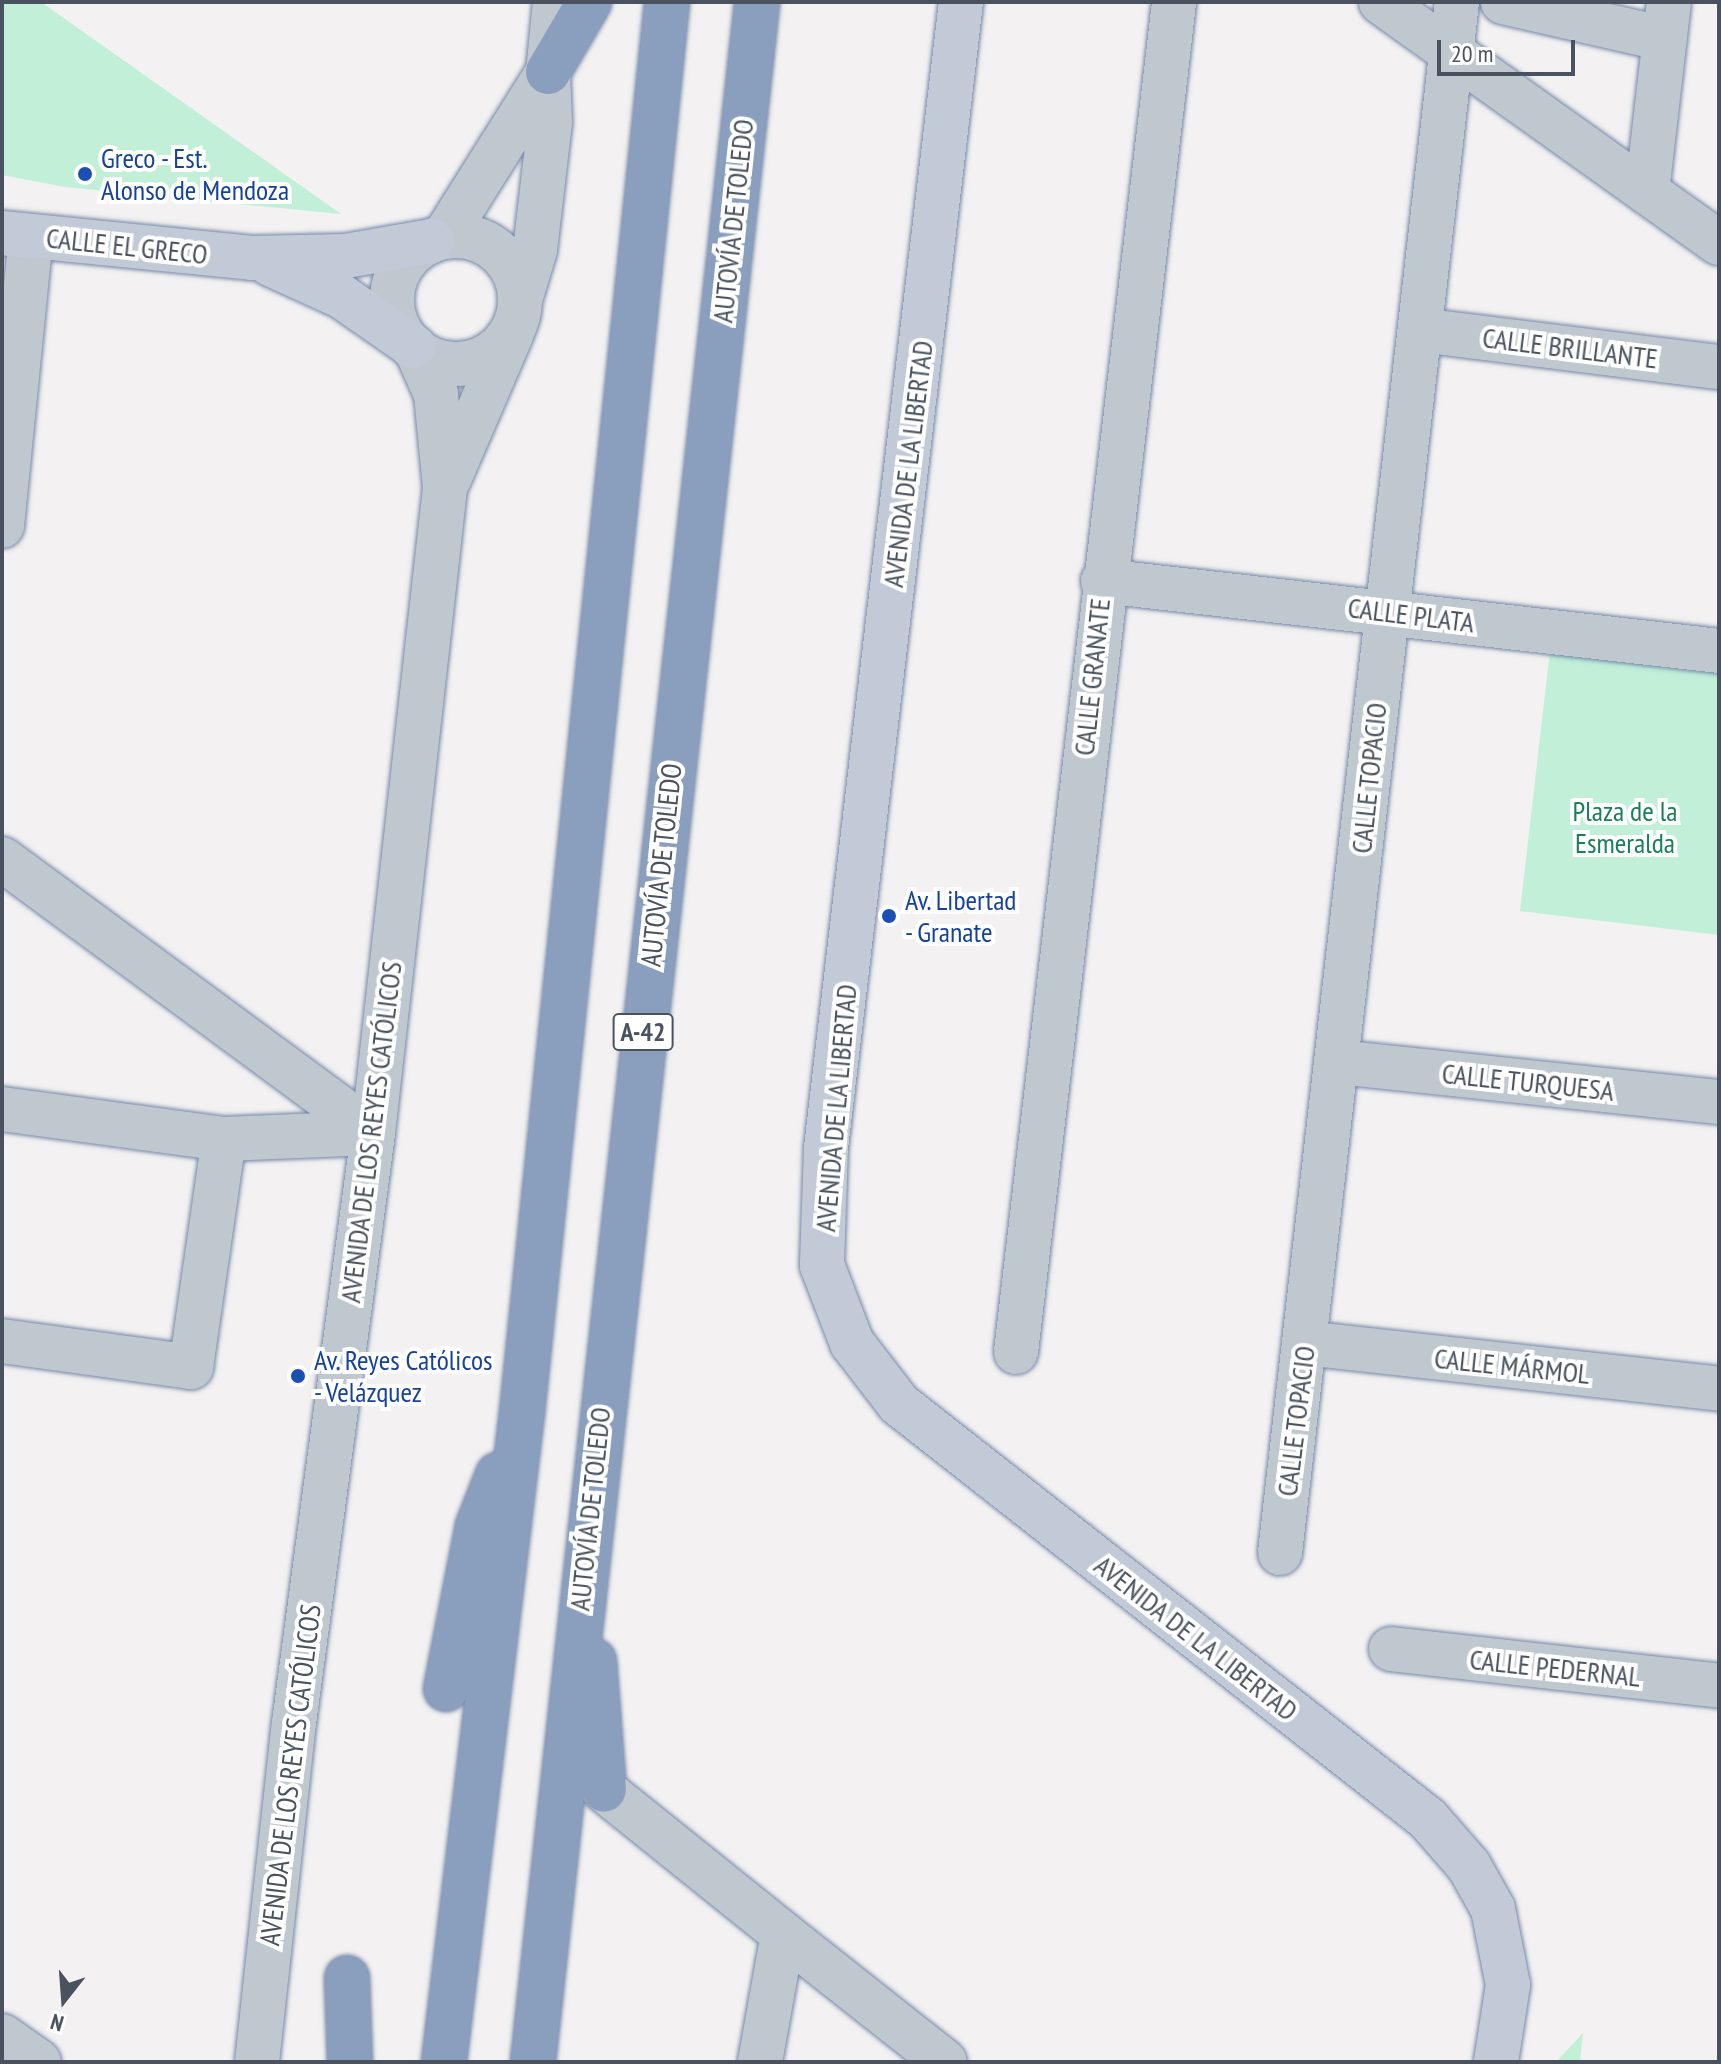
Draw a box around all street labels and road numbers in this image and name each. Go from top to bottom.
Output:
street label: AUTOVÍA DE TOLEDO [706,117,760,325]
street label: CALLE EL GRECO [44,221,210,271]
street label: CALLE BRILLANTE [1481,321,1659,375]
street label: AVENIDA DE LA LIBERTAD [876,338,940,590]
street label: CALLE PLATA [1346,591,1476,639]
street label: CALLE GRANATE [1067,597,1117,757]
street label: CALLE TOPACIO [1344,701,1394,855]
street label: AUTOVÍA DE TOLEDO [634,761,688,969]
street label: AVENIDA DE LOS REYES CATÓLICOS [333,959,409,1305]
street label: AVENIDA DE LA LIBERTAD [808,982,864,1234]
road number: A-42 [611,1010,675,1054]
street label: CALLE TURQUESA [1440,1056,1616,1108]
street label: CALLE MÁRMOL [1433,1341,1591,1391]
street label: CALLE TOPACIO [1270,1344,1322,1498]
street label: AUTOVÍA DE TOLEDO [563,1405,617,1613]
street label: AVENIDA DE LA LIBERTAD [1087,1548,1305,1728]
street label: AVENIDA DE LOS REYES CATÓLICOS [252,1602,328,1948]
street label: CALLE PEDERNAL [1468,1642,1642,1694]

